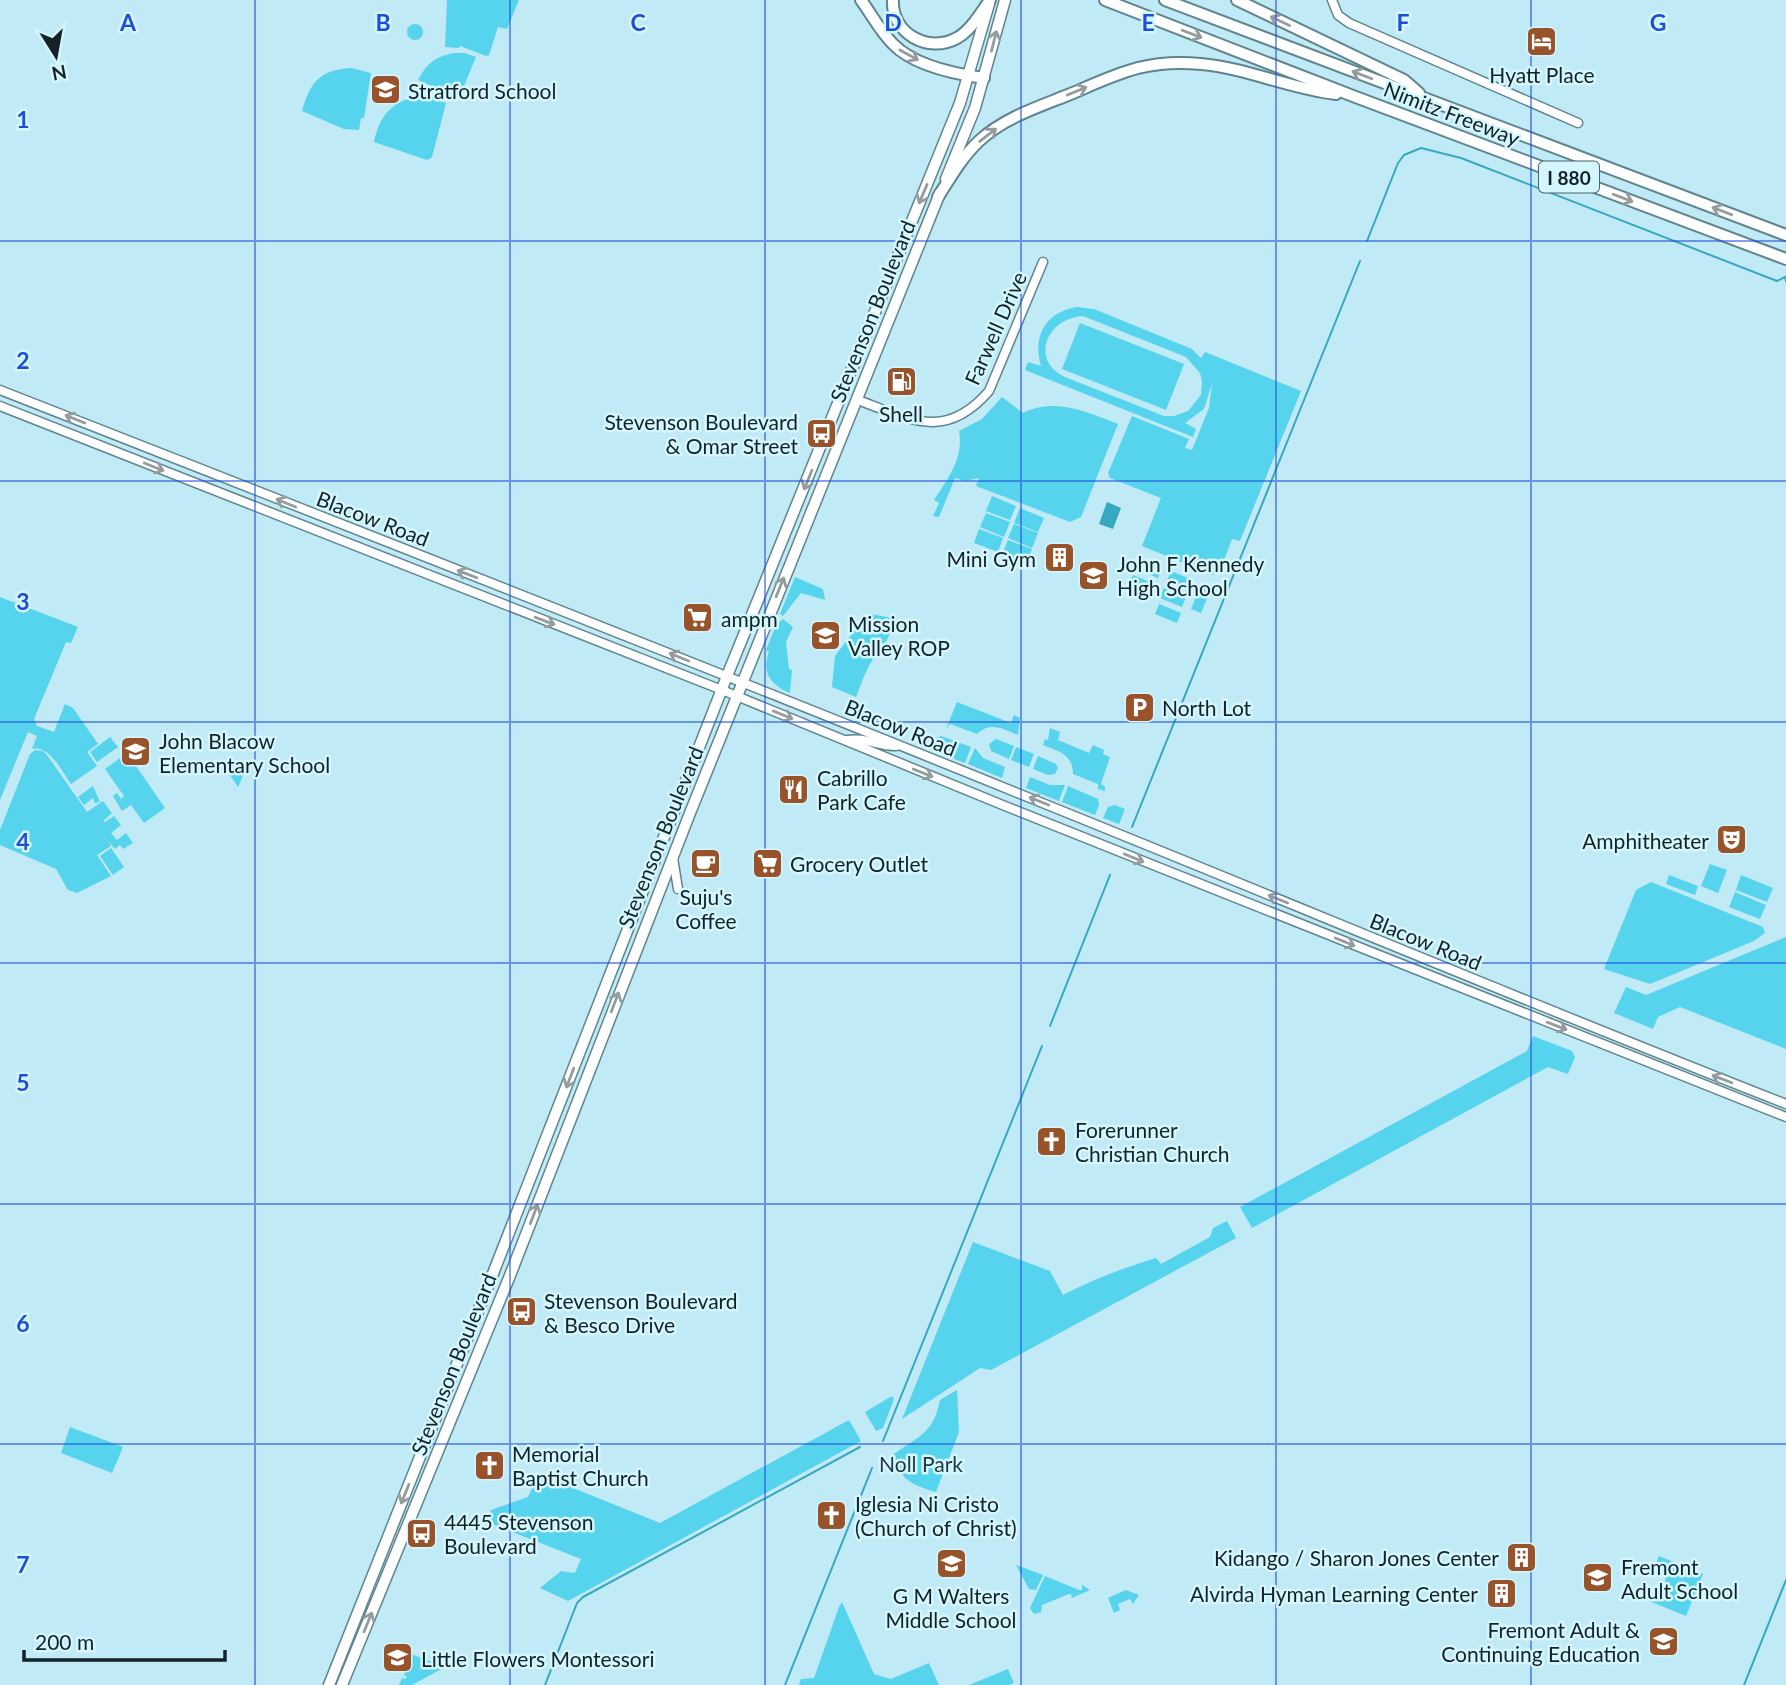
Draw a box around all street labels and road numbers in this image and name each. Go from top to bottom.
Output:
street label: Nimitz Freeway [1381,76,1524,150]
road number: I 880 [1539,162,1599,192]
street label: Stevenson Boulevard [824,217,920,405]
street label: Farwell Drive [959,268,1031,388]
street label: Blacow Road [313,485,433,551]
street label: Blacow Road [841,693,961,761]
street label: Stevenson Boulevard [612,743,708,931]
street label: Blacow Road [1366,907,1486,975]
street label: Stevenson Boulevard [405,1270,501,1458]

